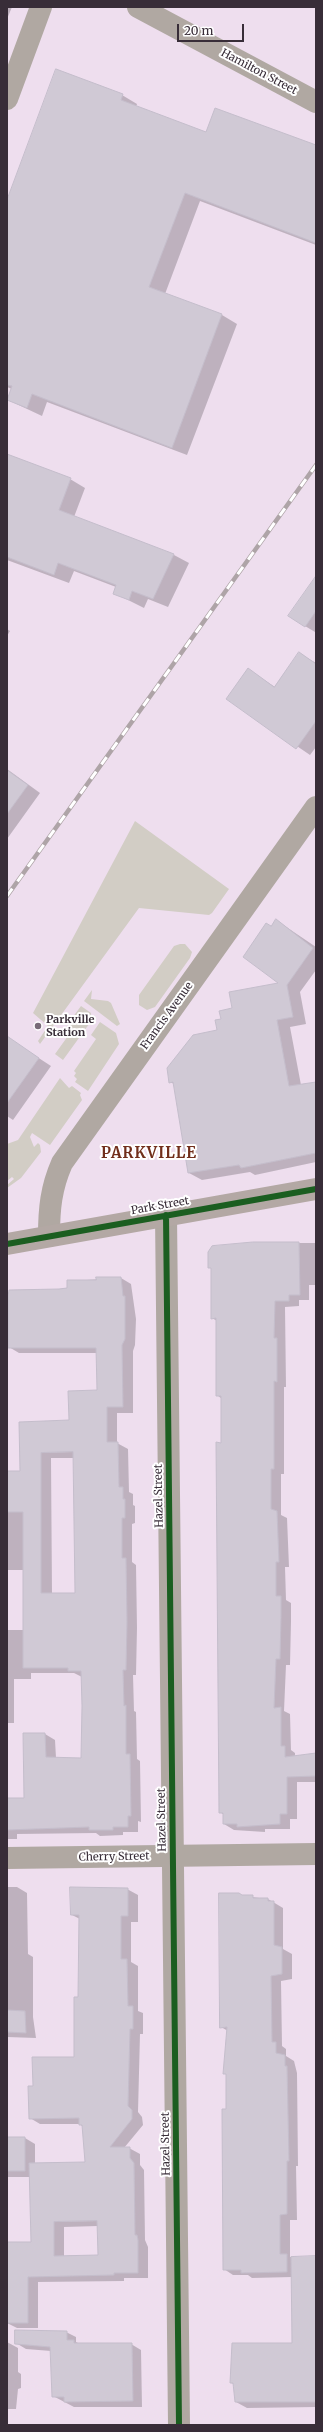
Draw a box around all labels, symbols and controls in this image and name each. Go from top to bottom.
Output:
scale bar [179,16,246,42]
text: 20 m [184,23,213,38]
street label: Hamilton Street [219,46,299,98]
street label: Francis Avenue [138,980,196,1052]
place label: Parkville Station [46,1013,95,1039]
marker: Parkville Station [33,1021,43,1031]
district label: PARKVILLE [101,1145,197,1163]
street label: Park Street [130,1194,190,1218]
street label: Hazel Street [152,1464,166,1528]
street label: Hazel Street [155,1788,169,1852]
street label: Cherry Street [79,1850,149,1864]
street label: Hazel Street [159,2112,173,2176]

